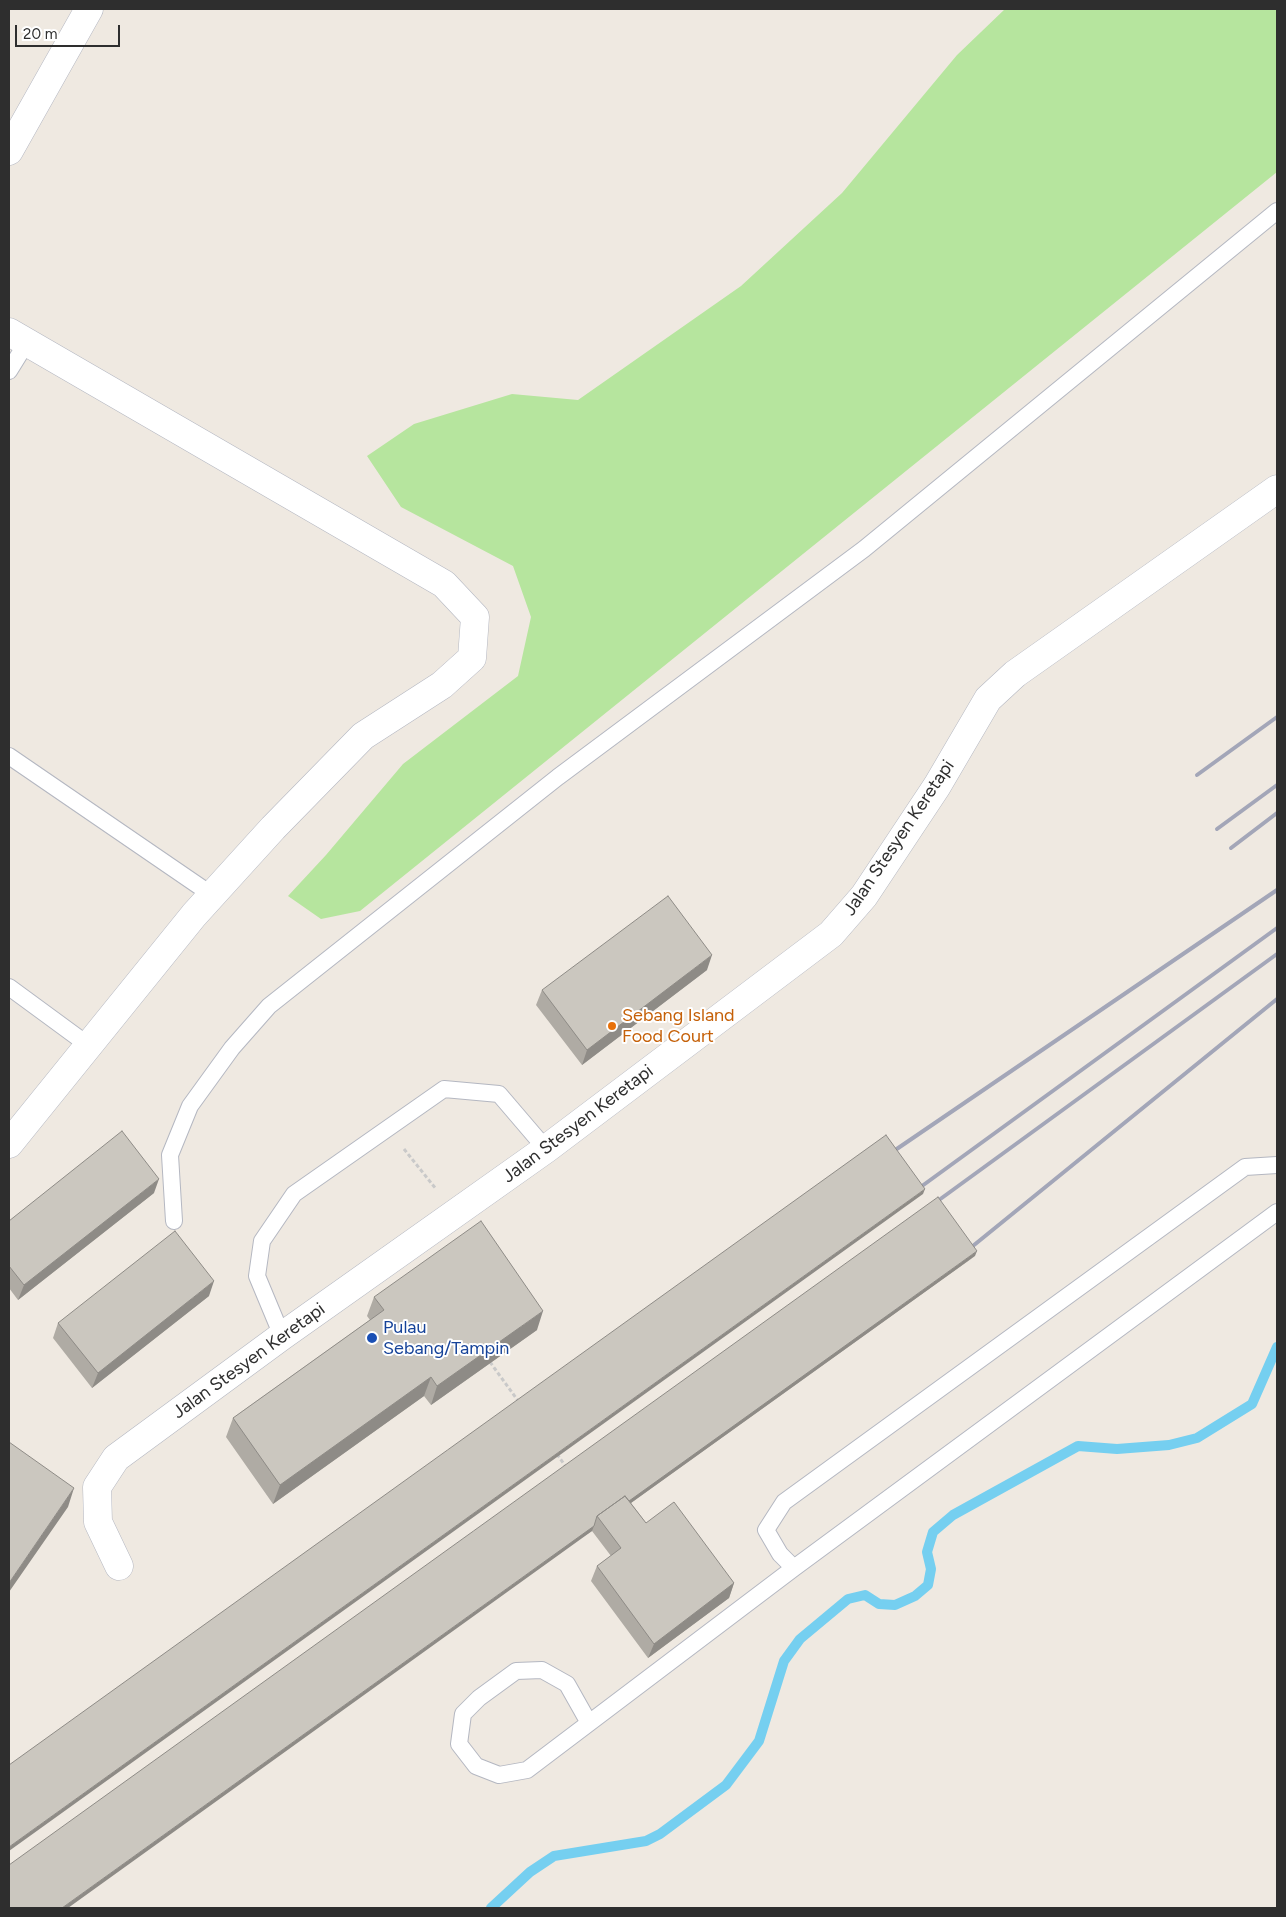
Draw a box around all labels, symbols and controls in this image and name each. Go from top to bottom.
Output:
scale bar [18,15,122,47]
text: 20 m [23,25,57,43]
street label: Jalan Stesyen Keretapi [839,756,959,920]
place label: Sebang Island Food Court [622,1005,735,1048]
marker: Sebang Island Food Court [606,1020,618,1032]
street label: Jalan Stesyen Keretapi [498,1060,658,1188]
street label: Jalan Stesyen Keretapi [169,1298,329,1424]
place label: Pulau Sebang/Tampin [383,1317,509,1360]
marker: Pulau Sebang/Tampin [365,1331,379,1345]

